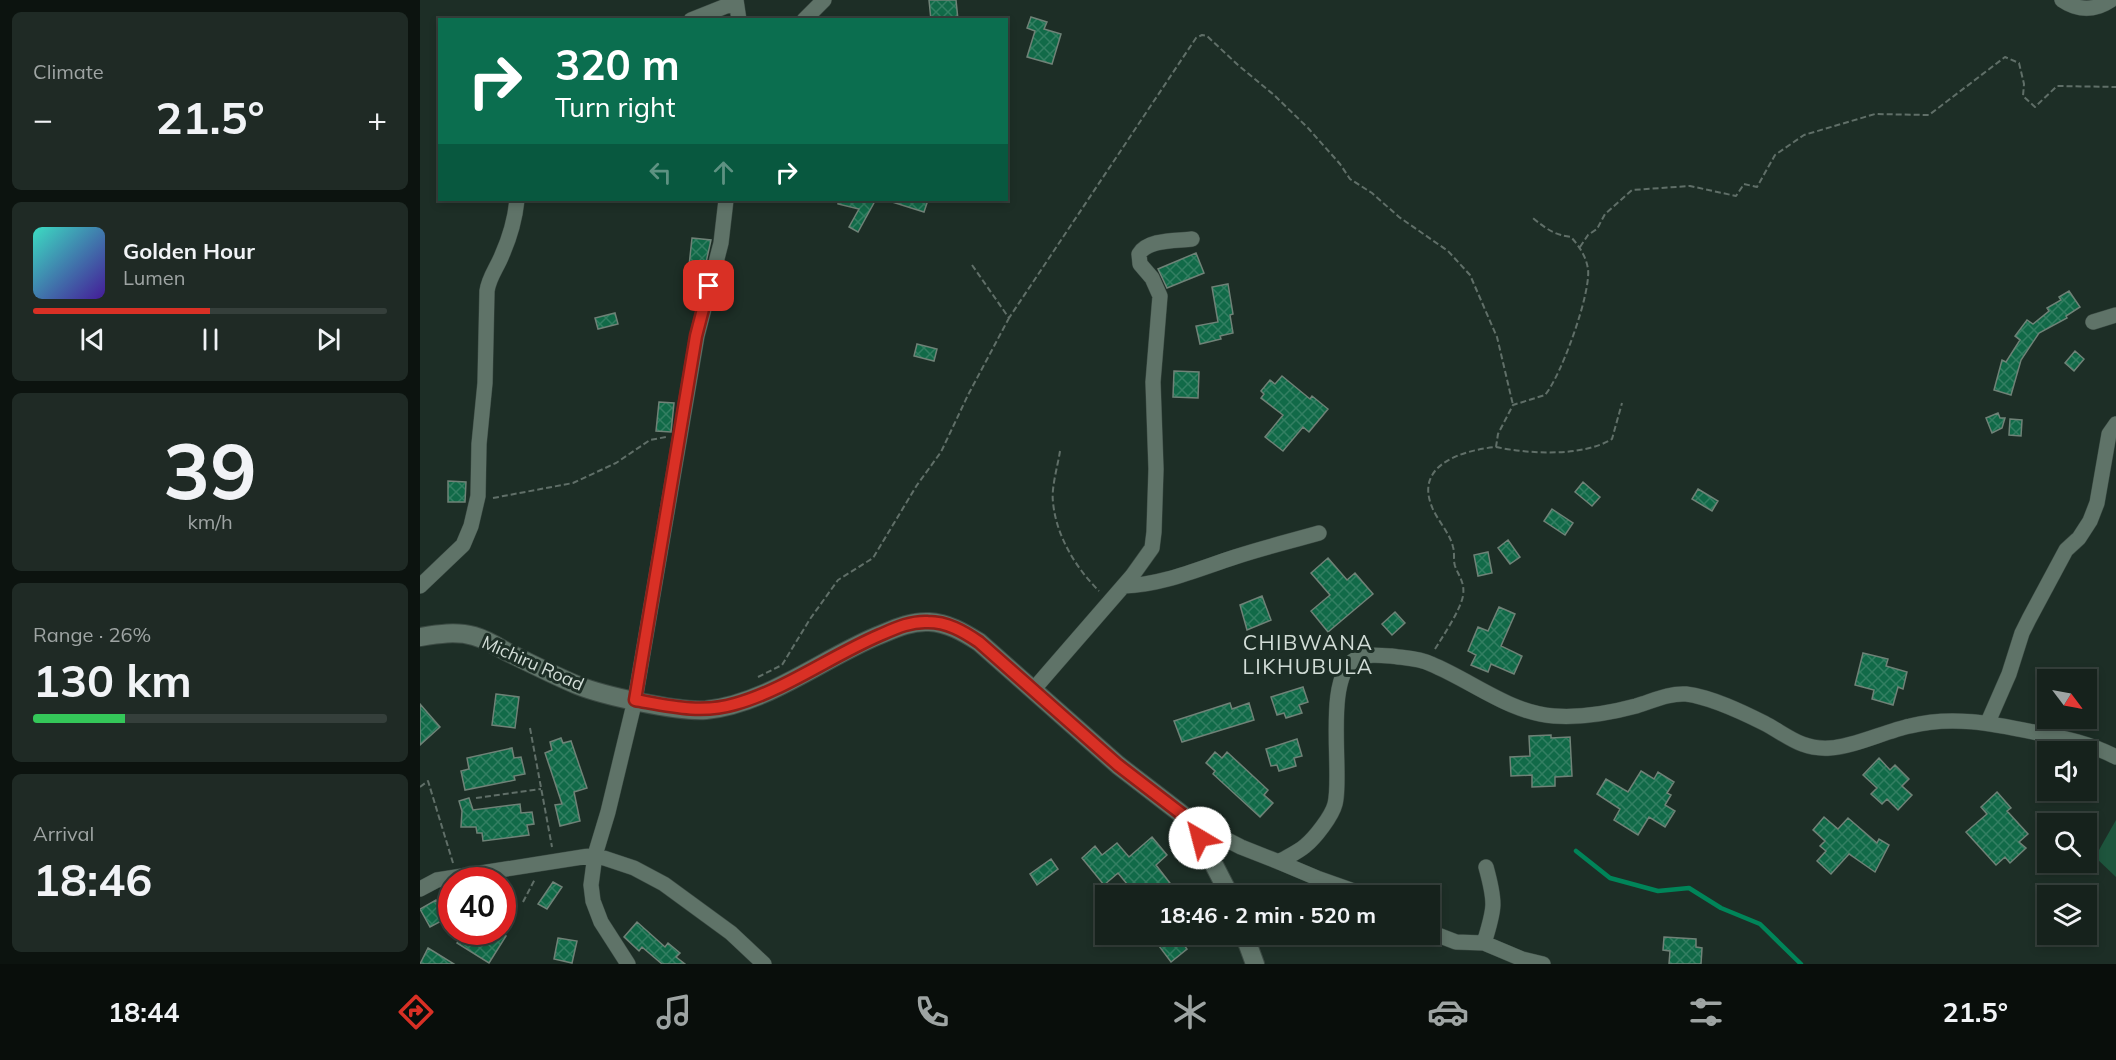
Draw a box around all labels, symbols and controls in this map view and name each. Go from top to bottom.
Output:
text: 320 m [555,38,680,91]
icon: right [456,42,534,120]
text: Climate [33,59,104,84]
text: 21.5° [155,89,265,145]
text: Turn right [555,90,675,124]
text: − [33,98,53,139]
text: + [367,98,387,139]
icon: left [644,156,677,189]
icon: ahead [707,156,740,189]
icon: right [770,156,803,189]
text: Golden Hour [123,237,255,265]
pin [683,260,734,311]
text: Lumen [123,265,185,290]
icon: arrive [692,269,725,302]
icon: previous [76,323,109,356]
icon: pause [194,323,227,356]
icon: next [312,323,345,356]
text: 39 [163,421,257,519]
text: km/h [187,509,233,534]
text: Range · 26% [33,622,151,647]
district label: CHIBWANA LIKHUBULA [1242,629,1374,679]
street label: Michiru Road [478,630,588,696]
text: 130 km [33,652,192,708]
north arrow [2037,669,2097,729]
map controls [2037,669,2097,945]
button: sound [2037,741,2097,801]
position arrow [1168,806,1232,870]
button: search [2037,813,2097,873]
text: Arrival [33,821,94,846]
text: 18:46 [33,851,152,907]
speed limit sign: 40 [438,867,516,945]
button: layers [2037,885,2097,945]
text: 18:46 · 2 min · 520 m [1159,901,1376,929]
icon: directions [395,991,437,1033]
icon: music [653,991,695,1033]
icon: phone [911,991,953,1033]
icon: climate [1169,991,1211,1033]
icon: car [1427,991,1469,1033]
icon: filters [1685,991,1727,1033]
text: 18:44 [108,995,179,1029]
text: 21.5° [1942,995,2008,1029]

